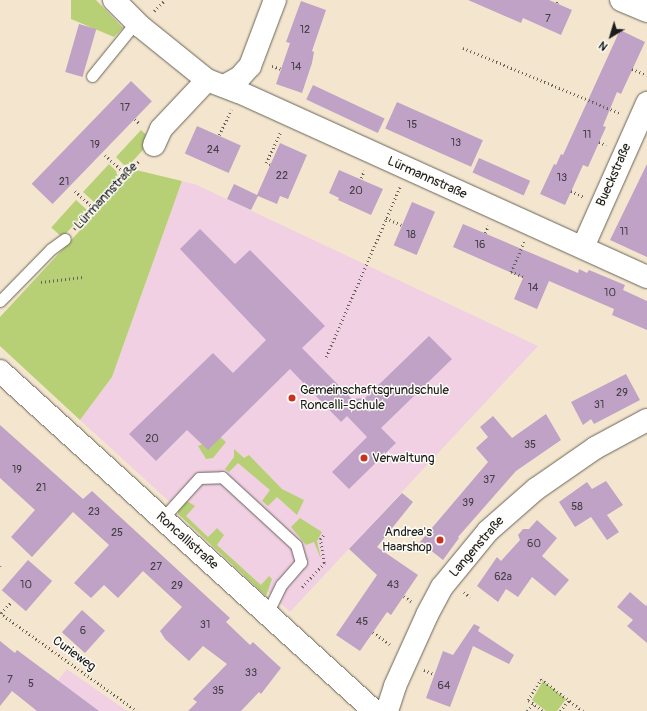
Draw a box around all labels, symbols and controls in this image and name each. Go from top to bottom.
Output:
house number: 7 [545,12,551,26]
north arrow [591,16,631,56]
house number: 12 [300,23,310,37]
text: N [596,38,610,53]
house number: 14 [291,60,301,74]
house number: 17 [120,101,130,115]
house number: 15 [407,118,417,132]
house number: 11 [583,128,591,142]
house number: 13 [451,136,461,150]
house number: 19 [90,138,100,152]
street label: Bueckstraße [593,141,635,209]
house number: 24 [207,143,219,157]
street label: Lürmannstraße [385,153,469,203]
street label: Lürmannstraße [71,159,141,233]
house number: 22 [276,169,288,183]
house number: 13 [557,171,567,185]
house number: 21 [59,175,69,189]
house number: 20 [349,184,363,198]
house number: 11 [620,225,628,239]
house number: 18 [406,228,416,242]
house number: 16 [475,238,485,252]
house number: 14 [528,281,538,295]
house number: 10 [604,286,616,300]
place label: Gemeinschaftsgrundschule Roncalli-Schule [300,383,449,414]
house number: 29 [616,386,628,400]
marker: Gemeinschaftsgrundschule Roncalli-Schule [287,393,297,403]
house number: 31 [594,398,604,412]
house number: 20 [145,432,159,446]
house number: 35 [524,438,536,452]
place label: Verwaltung [372,450,434,466]
marker: Verwaltung [359,453,369,463]
house number: 19 [12,463,22,477]
house number: 37 [483,473,495,487]
house number: 21 [36,481,46,495]
house number: 39 [462,496,474,510]
house number: 58 [571,500,583,514]
house number: 23 [88,505,100,519]
street label: Roncallistraße [153,509,221,573]
street label: Langenstraße [446,513,508,581]
place label: Andrea's Haarshop [382,525,432,556]
house number: 25 [111,526,123,540]
marker: Andrea's Haarshop [435,535,445,545]
house number: 60 [527,537,541,551]
house number: 27 [150,560,162,574]
house number: 62a [494,570,512,584]
house number: 10 [20,578,32,592]
house number: 43 [387,578,399,592]
house number: 29 [171,579,183,593]
house number: 45 [356,615,368,629]
house number: 31 [200,618,210,632]
house number: 6 [80,624,86,638]
street label: Curieweg [49,633,99,675]
house number: 33 [245,666,257,680]
house number: 7 [7,673,13,687]
house number: 5 [28,677,34,691]
house number: 64 [438,679,450,693]
house number: 35 [212,684,224,698]

